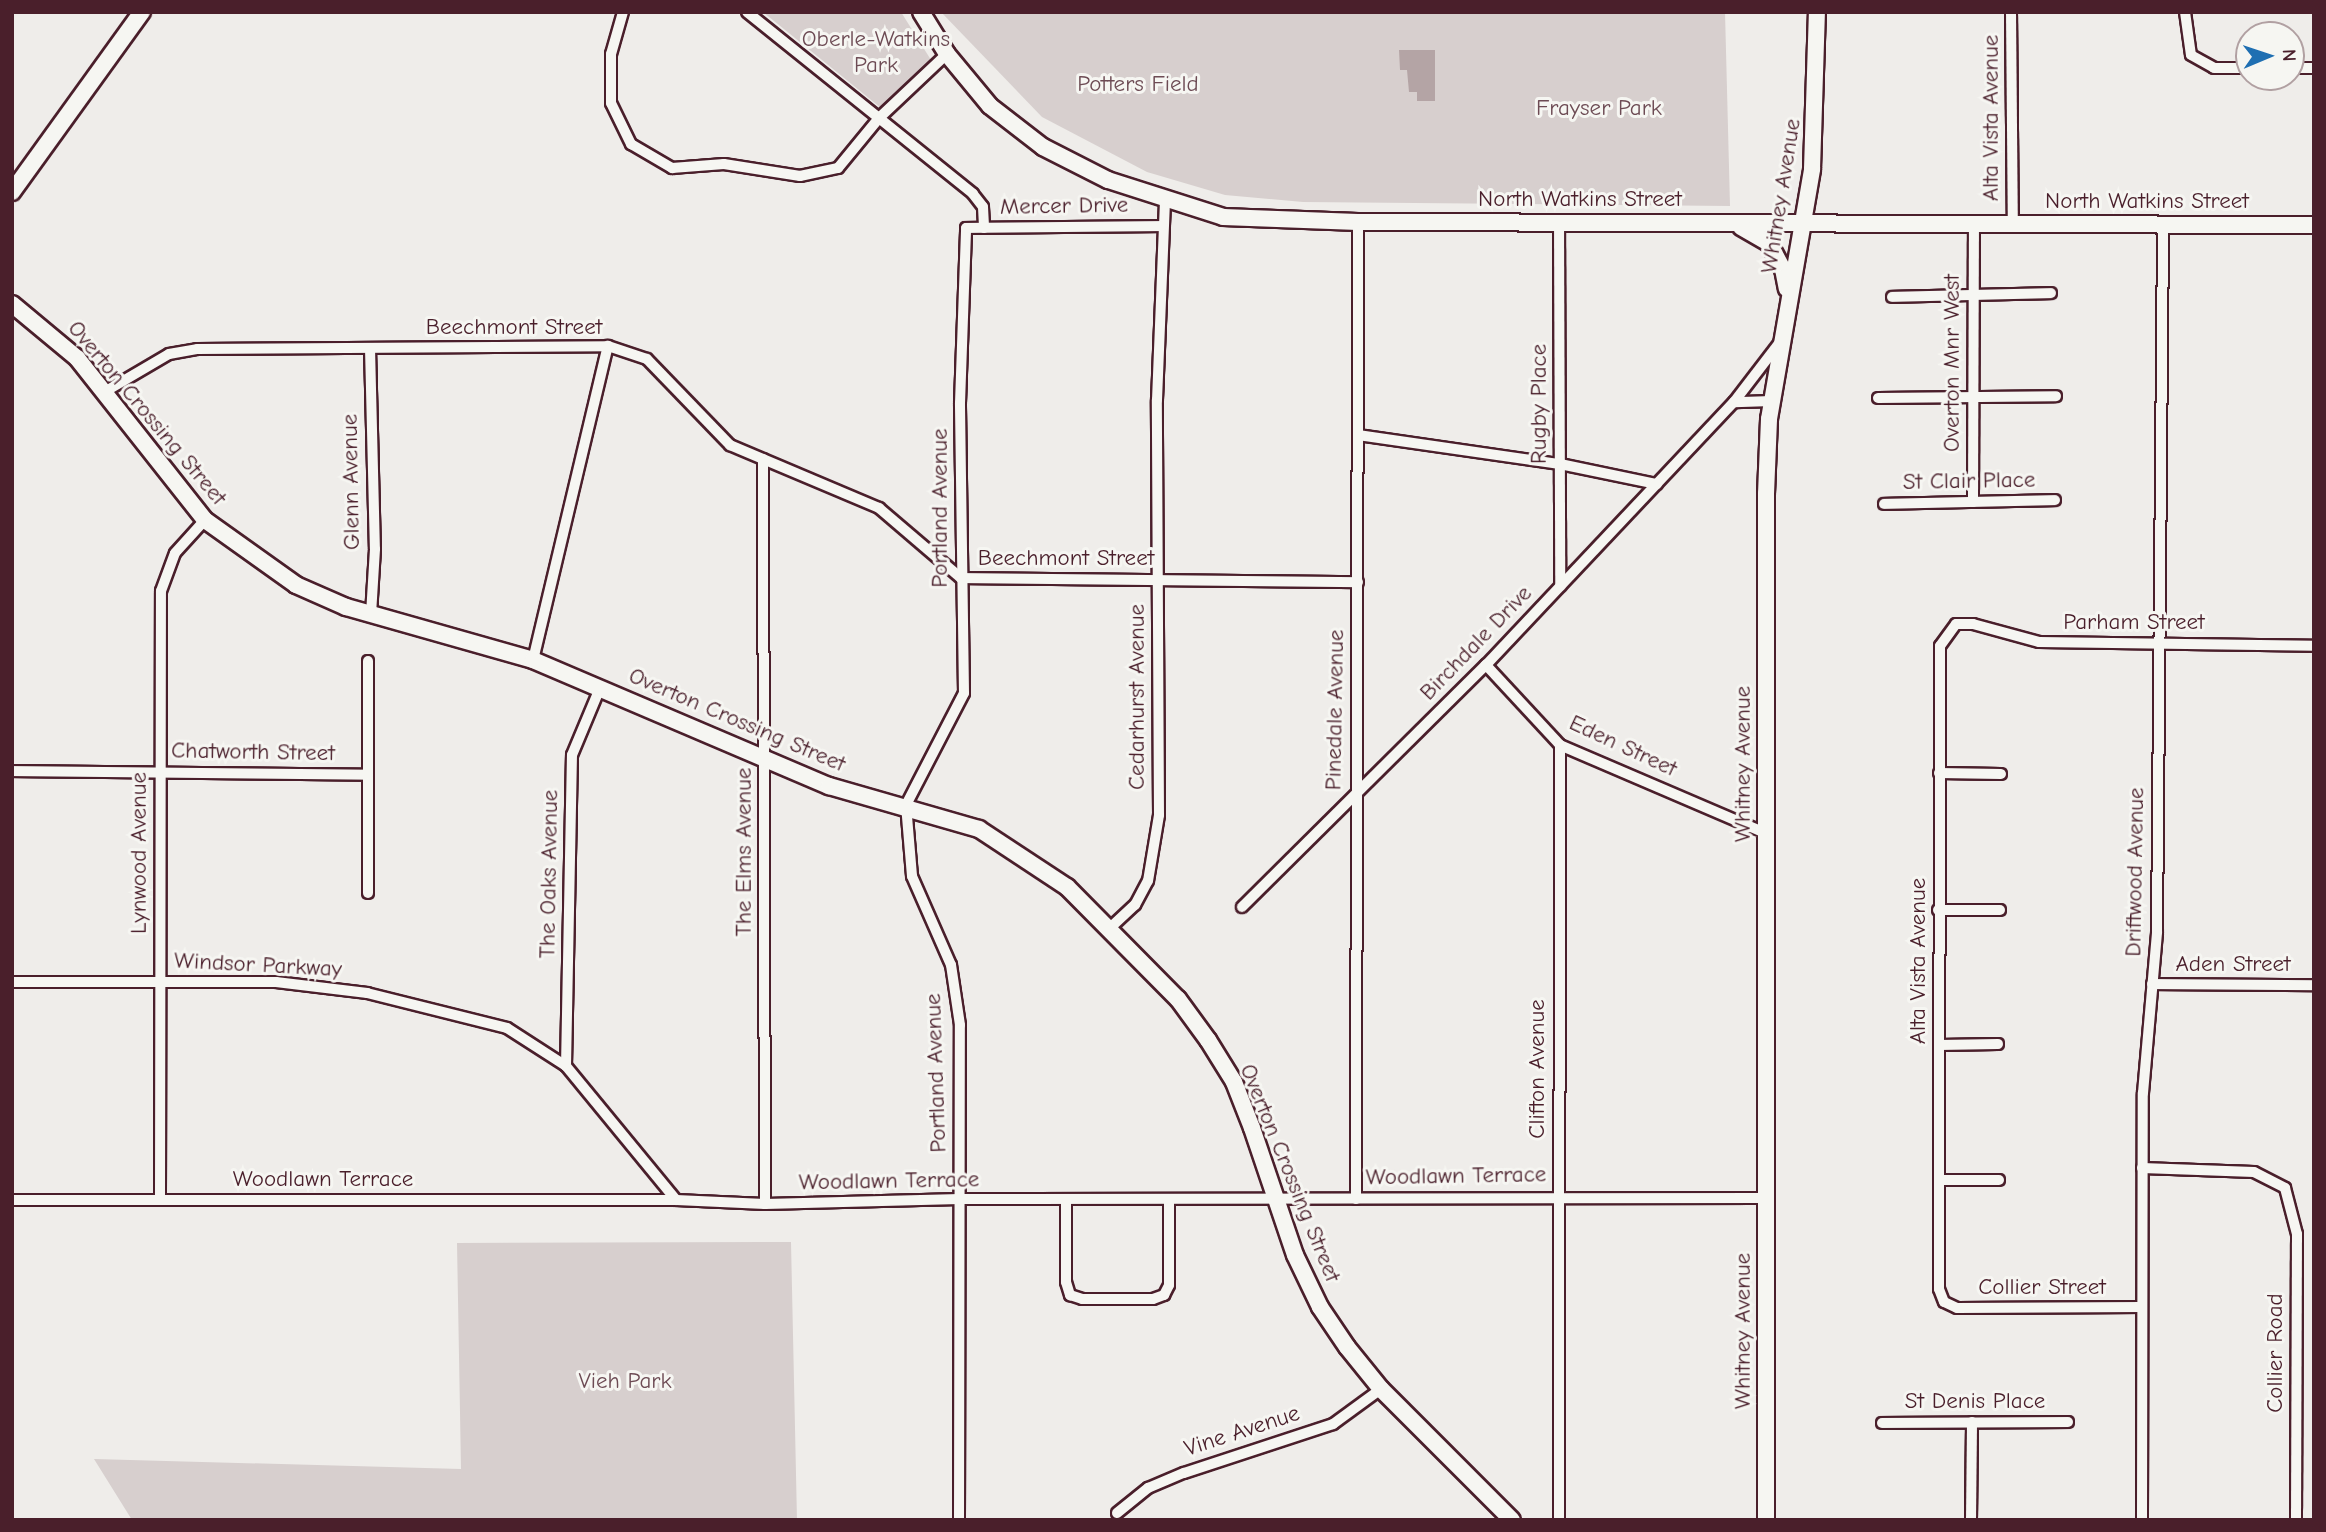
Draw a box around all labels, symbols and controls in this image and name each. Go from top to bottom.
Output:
north arrow [2235,21,2305,91]
park label: Oberle-Watkins Park [802,25,950,79]
street label: Alta Vista Avenue [1977,35,2005,201]
text: N [2278,49,2300,62]
park label: Potters Field [1077,70,1199,98]
park label: Frayser Park [1536,94,1662,122]
street label: Whitney Avenue [1755,117,1807,275]
street label: North Watkins Street [1478,185,1682,213]
street label: North Watkins Street [2045,187,2249,215]
street label: Mercer Drive [1000,191,1128,221]
street label: Overton Mnr West [1938,274,1966,452]
street label: Beechmont Street [426,313,602,341]
street label: Overton Crossing Street [62,315,232,511]
street label: Rugby Place [1525,344,1553,464]
street label: Glenn Avenue [336,414,366,550]
street label: Portland Avenue [926,428,954,588]
street label: St Clair Place [1903,466,2035,496]
street label: Beechmont Street [978,544,1154,572]
street label: Birchdale Drive [1414,580,1538,706]
street label: Cedarhurst Avenue [1123,604,1151,790]
street label: Parham Street [2063,608,2205,636]
street label: Pinedale Avenue [1320,629,1350,791]
street label: Overton Crossing Street [625,662,849,778]
street label: Whitney Avenue [1729,686,1757,842]
street label: Eden Street [1565,709,1681,783]
street label: Chatworth Street [171,737,335,767]
street label: The Elms Avenue [730,768,758,936]
street label: Lynwood Avenue [125,772,153,934]
street label: Driftwood Avenue [2120,787,2150,957]
street label: The Oaks Avenue [534,789,564,959]
street label: Alta Vista Avenue [1904,878,1932,1044]
street label: Windsor Parkway [173,947,343,983]
street label: Aden Street [2175,950,2291,978]
street label: Portland Avenue [919,993,953,1153]
street label: Clifton Avenue [1523,999,1551,1139]
street label: Overton Crossing Street [1234,1060,1346,1286]
street label: Woodlawn Terrace [1365,1161,1547,1191]
street label: Woodlawn Terrace [233,1165,413,1193]
street label: Woodlawn Terrace [798,1166,980,1196]
street label: Whitney Avenue [1729,1253,1757,1409]
street label: Collier Street [1978,1273,2106,1301]
street label: Collier Road [2261,1293,2289,1413]
park label: Vieh Park [578,1367,672,1395]
street label: St Denis Place [1905,1387,2045,1415]
street label: Vine Avenue [1181,1399,1303,1463]

